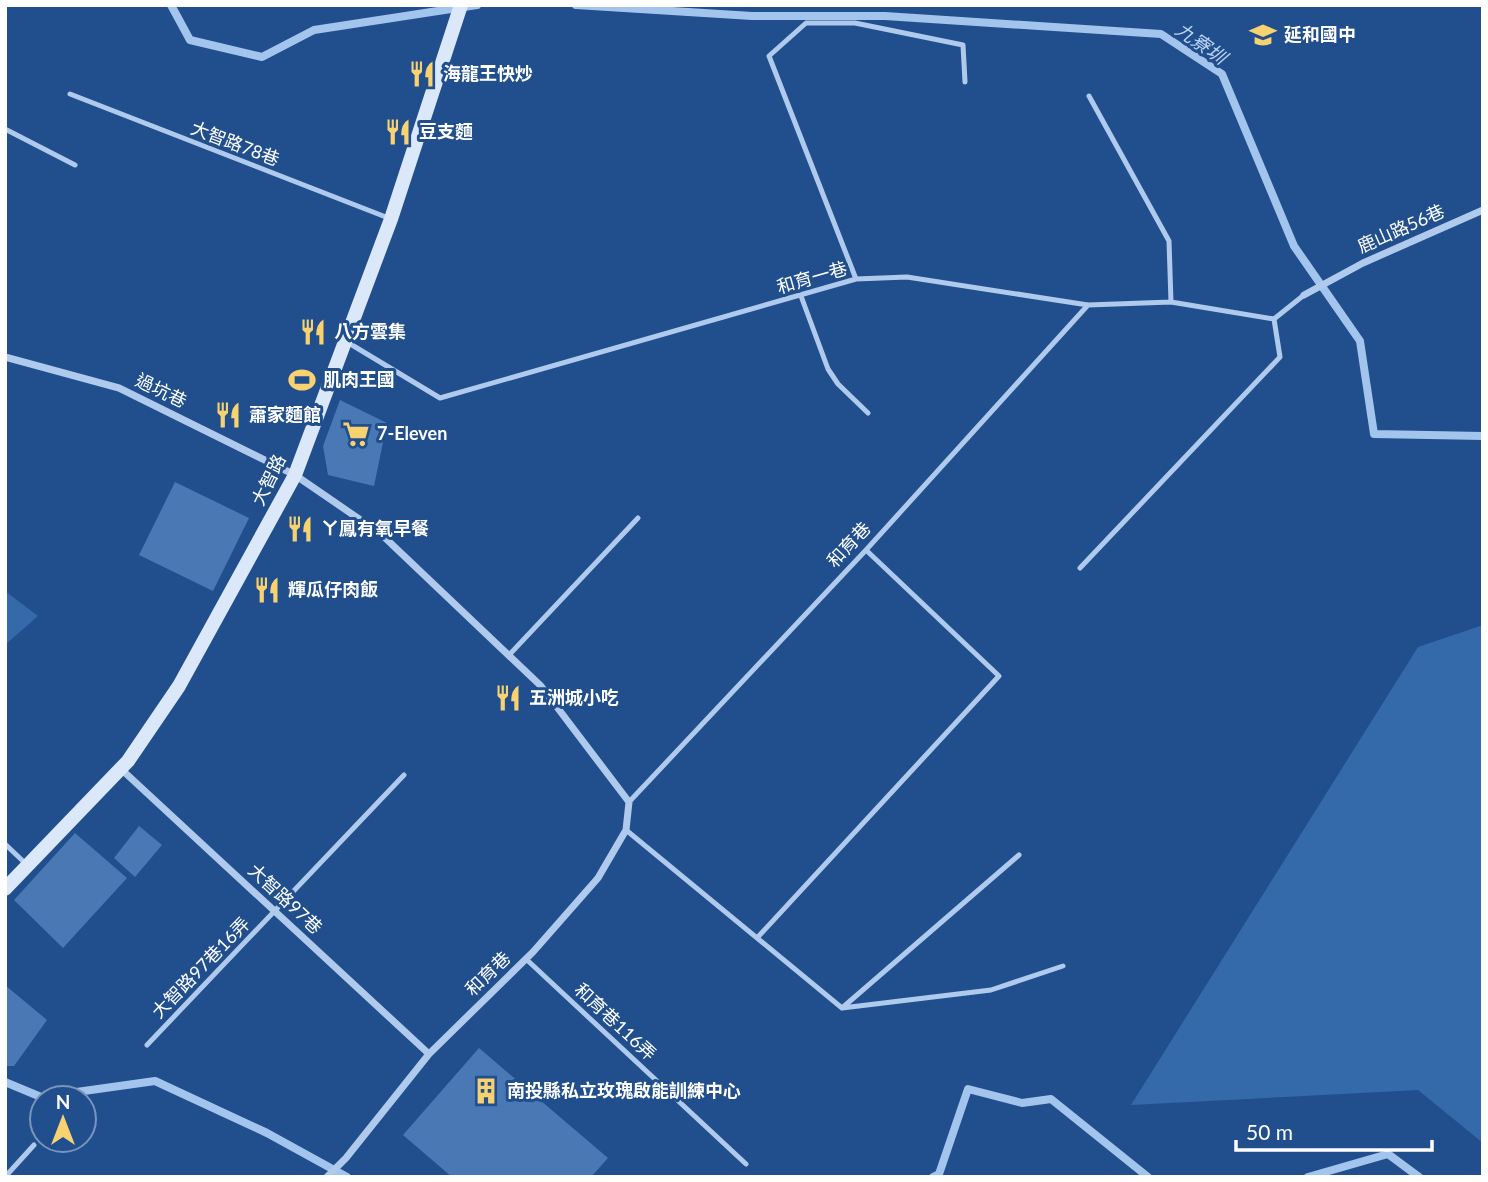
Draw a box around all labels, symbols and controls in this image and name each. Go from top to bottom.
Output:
water label: 九寮圳 [1171,17,1234,70]
school or university icon: 延和國中 [1248,20,1278,50]
place label: 延和國中 [1284,23,1356,45]
restaurant icon: 海龍王快炒 [407,59,437,89]
place label: 海龍王快炒 [443,62,533,84]
street label: 大智路78巷 [188,116,283,170]
restaurant icon: 豆支麵 [383,117,413,147]
place label: 豆支麵 [419,120,473,142]
street label: 鹿山路56巷 [1354,199,1447,257]
street label: 和育一巷 [774,257,849,298]
restaurant icon: 八方雲集 [298,317,328,347]
place label: 八方雲集 [334,320,406,342]
sports icon: 肌肉王國 [287,365,317,395]
street label: 過坑巷 [132,368,191,412]
place label: 肌肉王國 [323,368,395,390]
restaurant icon: 蕭家麵館 [213,400,243,430]
place label: 蕭家麵館 [249,403,321,425]
supermarket icon: 7-Eleven [341,419,371,449]
place label: 7-Eleven [377,422,447,444]
street label: 大智路 [246,450,290,509]
restaurant icon: ㄚ鳳有氧早餐 [285,514,315,544]
place label: ㄚ鳳有氧早餐 [321,517,429,539]
street label: 和育巷 [822,517,875,572]
restaurant icon: 輝瓜仔肉飯 [252,575,282,605]
place label: 輝瓜仔肉飯 [288,578,378,600]
restaurant icon: 五洲城小吃 [493,683,523,713]
place label: 五洲城小吃 [529,686,619,708]
street label: 大智路97巷 [244,859,327,938]
street label: 大智路97巷16弄 [147,912,254,1022]
street label: 和育巷 [460,947,514,1000]
street label: 和育巷116弄 [570,978,661,1065]
building icon: 南投縣私立玫瑰啟能訓練中心 [471,1076,501,1106]
place label: 南投縣私立玫瑰啟能訓練中心 [507,1079,741,1101]
north arrow [28,1084,98,1154]
text: N [56,1090,70,1113]
scale bar [1236,1108,1432,1152]
text: 50 m [1246,1119,1293,1144]

